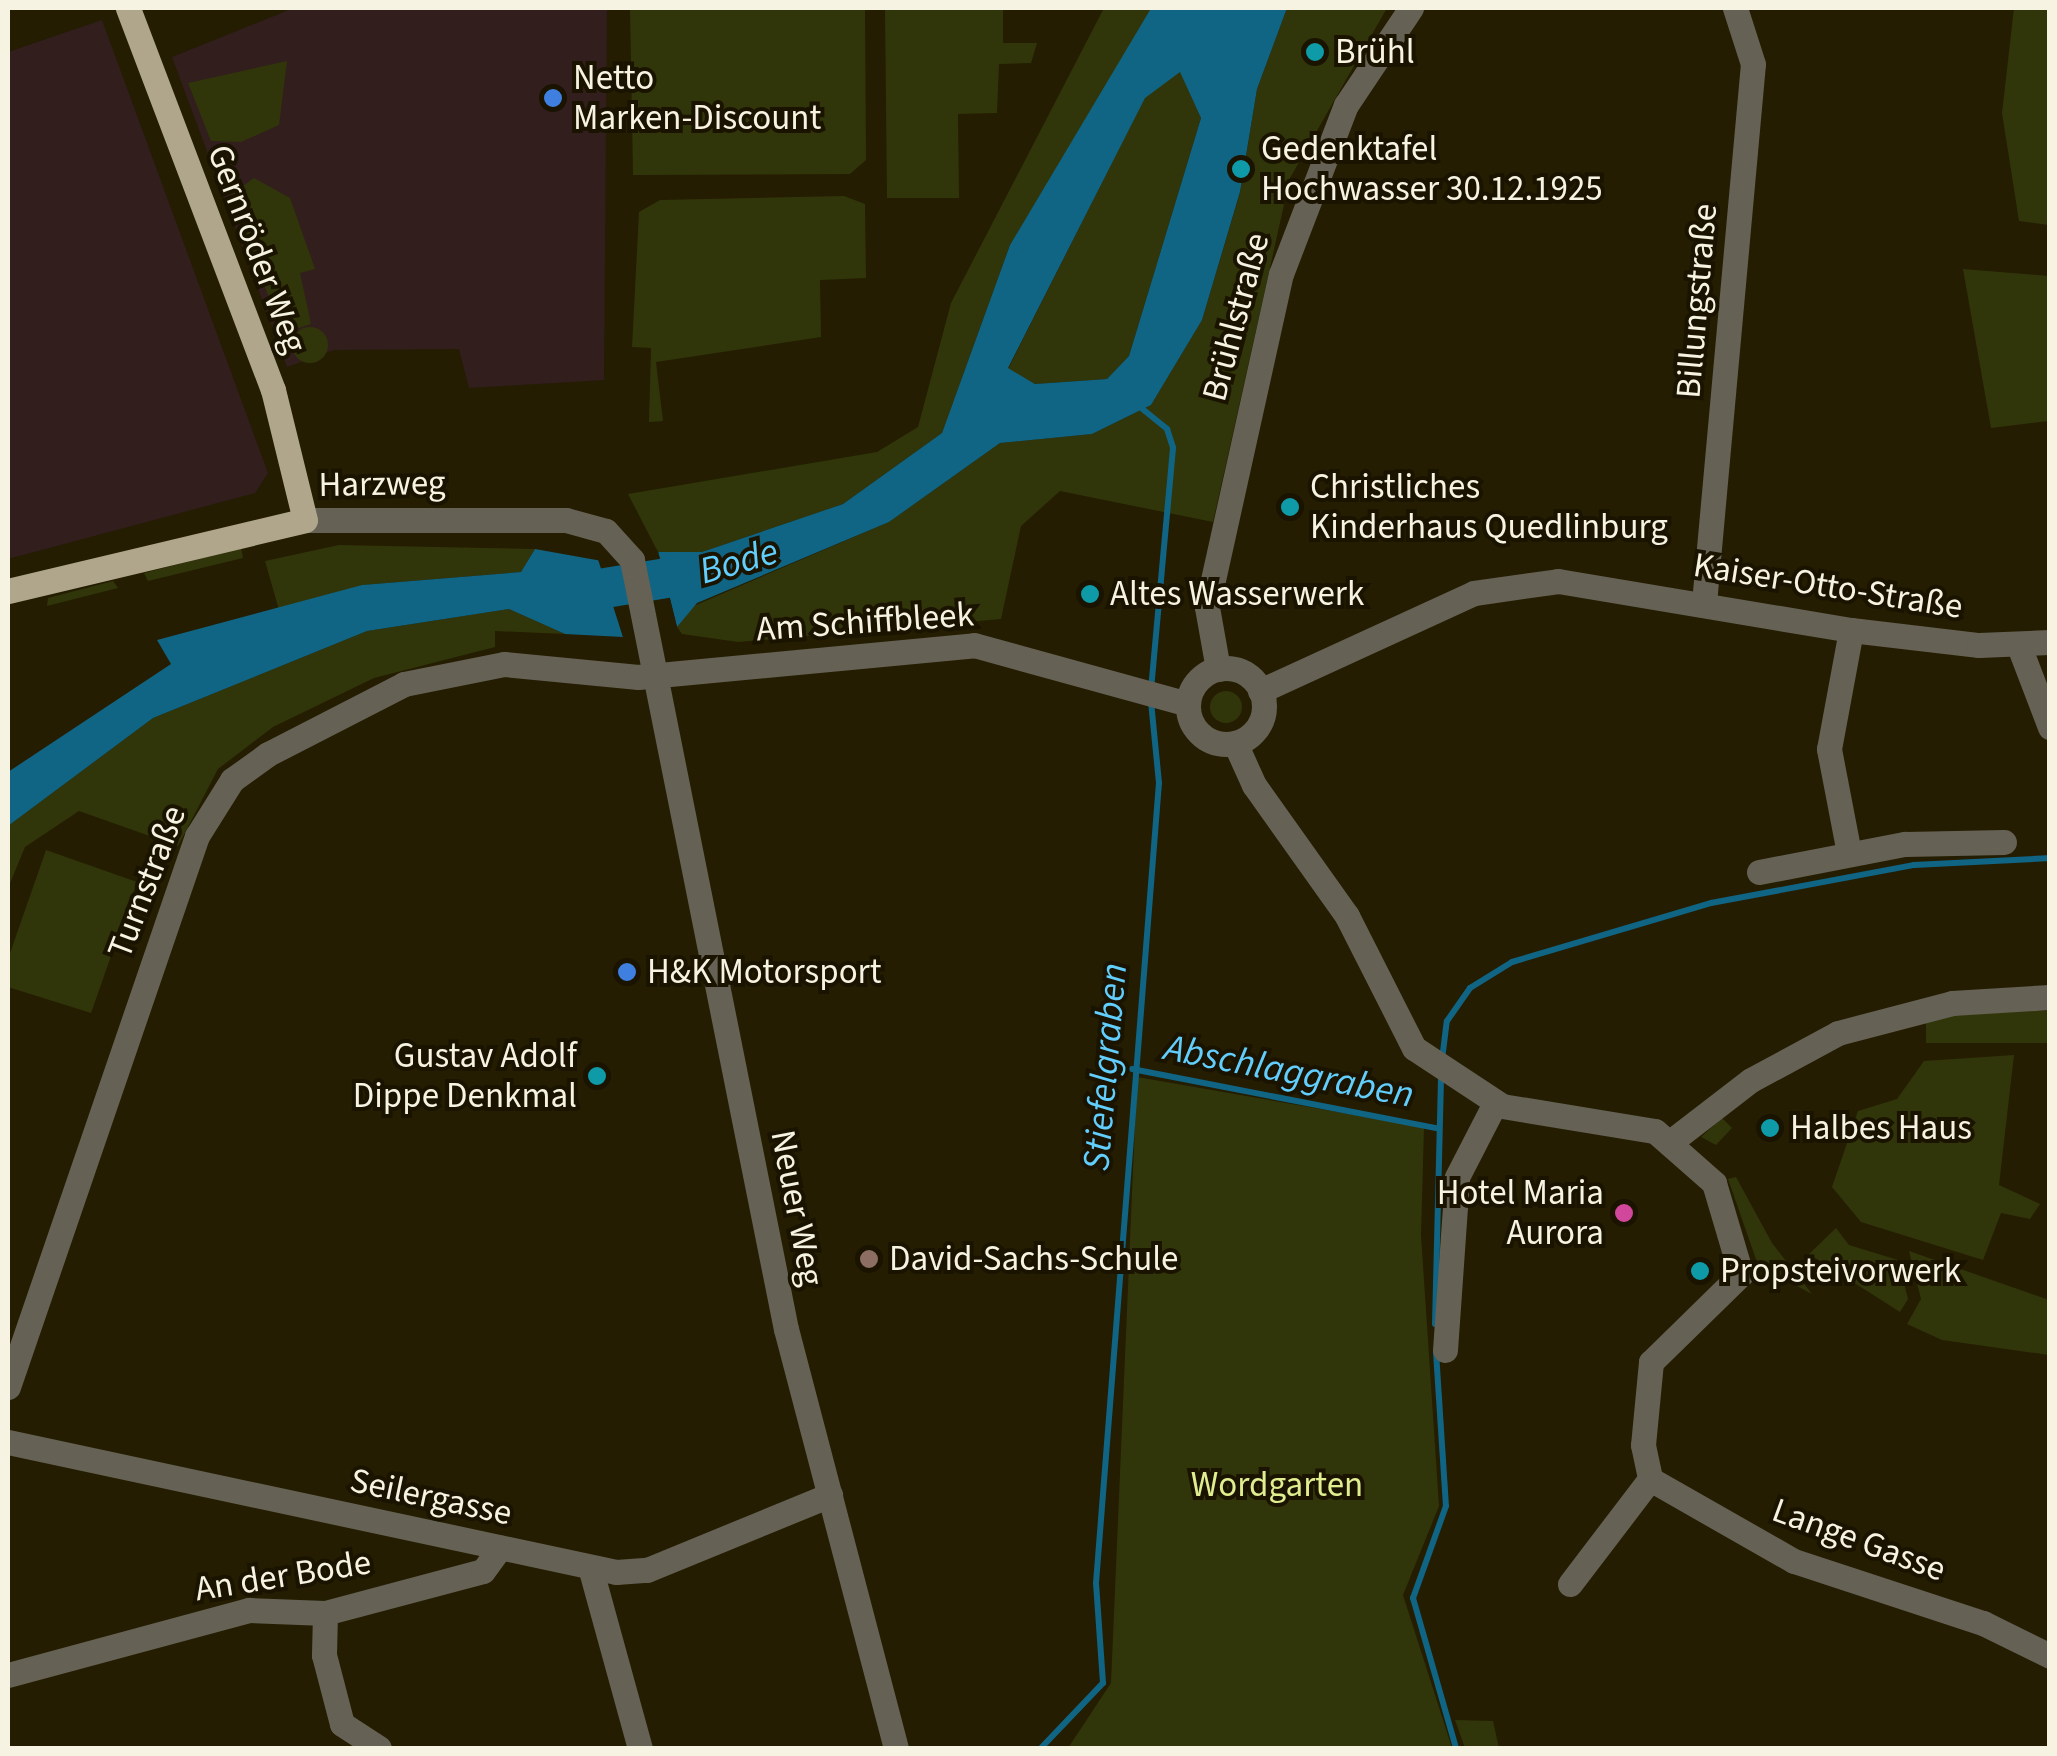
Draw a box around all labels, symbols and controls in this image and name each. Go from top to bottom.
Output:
place label: Brühl [1335,31,1415,73]
marker: Brühl [1304,41,1326,63]
place label: Netto Marken-Discount [573,57,821,139]
marker: Netto Marken-Discount [542,87,564,109]
place label: Gedenktafel Hochwasser 30.12.1925 [1261,128,1603,210]
street label: Gernröder Weg [198,139,316,359]
marker: Gedenktafel Hochwasser 30.12.1925 [1230,158,1252,180]
street label: Billungstraße [1668,202,1726,400]
street label: Brühlstraße [1193,228,1279,406]
street label: Harzweg [318,462,446,506]
place label: Christliches Kinderhaus Quedlinburg [1310,466,1668,548]
marker: Christliches Kinderhaus Quedlinburg [1279,496,1301,518]
water label: Bode [694,529,784,595]
street label: Kaiser-Otto-Straße [1690,544,1966,628]
place label: Altes Wasserwerk [1110,573,1364,615]
marker: Altes Wasserwerk [1079,583,1101,605]
street label: Am Schiffbleek [755,593,975,651]
street label: Turnstraße [99,800,195,964]
place label: H&K Motorsport [647,951,882,993]
marker: H&K Motorsport [616,961,638,983]
water label: Stiefelgraben [1074,961,1138,1173]
water label: Abschlaggraben [1160,1025,1418,1119]
place label: Gustav Adolf Dippe Denkmal [353,1035,577,1117]
marker: Gustav Adolf Dippe Denkmal [586,1065,608,1087]
place label: Halbes Haus [1790,1107,1972,1149]
marker: Halbes Haus [1759,1117,1781,1139]
street label: Neuer Weg [761,1127,833,1289]
place label: Hotel Maria Aurora [1437,1172,1604,1254]
marker: Hotel Maria Aurora [1613,1202,1635,1224]
place label: David-Sachs-Schule [889,1238,1178,1280]
marker: David-Sachs-Schule [858,1248,880,1270]
place label: Propsteivorwerk [1720,1250,1961,1292]
marker: Propsteivorwerk [1689,1260,1711,1282]
street label: Seilergasse [346,1459,516,1535]
park label: Wordgarten [1191,1464,1363,1506]
street label: Lange Gasse [1767,1489,1951,1591]
street label: An der Bode [192,1541,374,1611]

